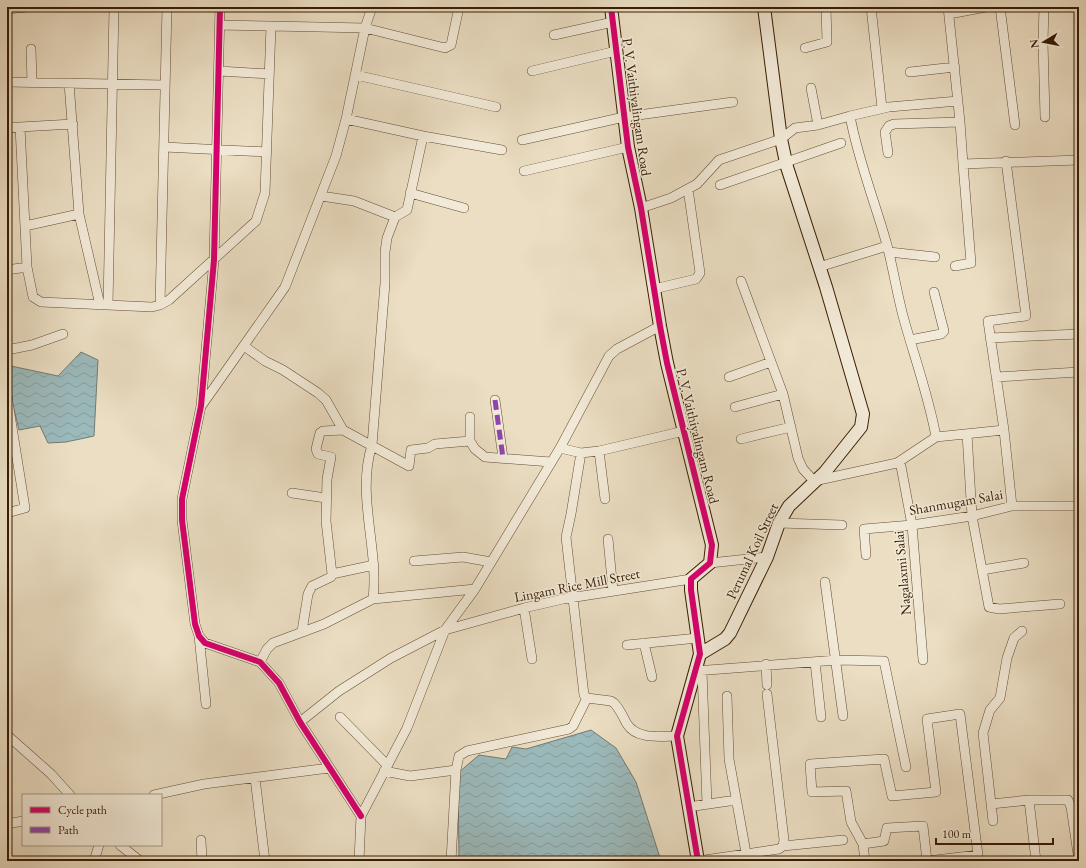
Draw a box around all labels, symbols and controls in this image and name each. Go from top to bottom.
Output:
north arrow [1024,22,1064,62]
street label: P. V. Vaithiyalingam Road [618,37,656,178]
text: N [1026,38,1042,49]
street label: P. V. Vaithiyalingam Road [672,366,724,507]
street label: Shanmugam Salai [908,485,1005,519]
street label: Perumal Koil Street [722,500,782,602]
street label: Nagalaxmi Salai [889,529,915,616]
street label: Lingam Rice Mill Street [513,564,642,606]
legend [22,794,162,846]
text: Cycle path [58,802,107,818]
scale bar [936,820,1053,846]
text: Path [58,822,79,838]
text: 100 m [942,826,972,842]

